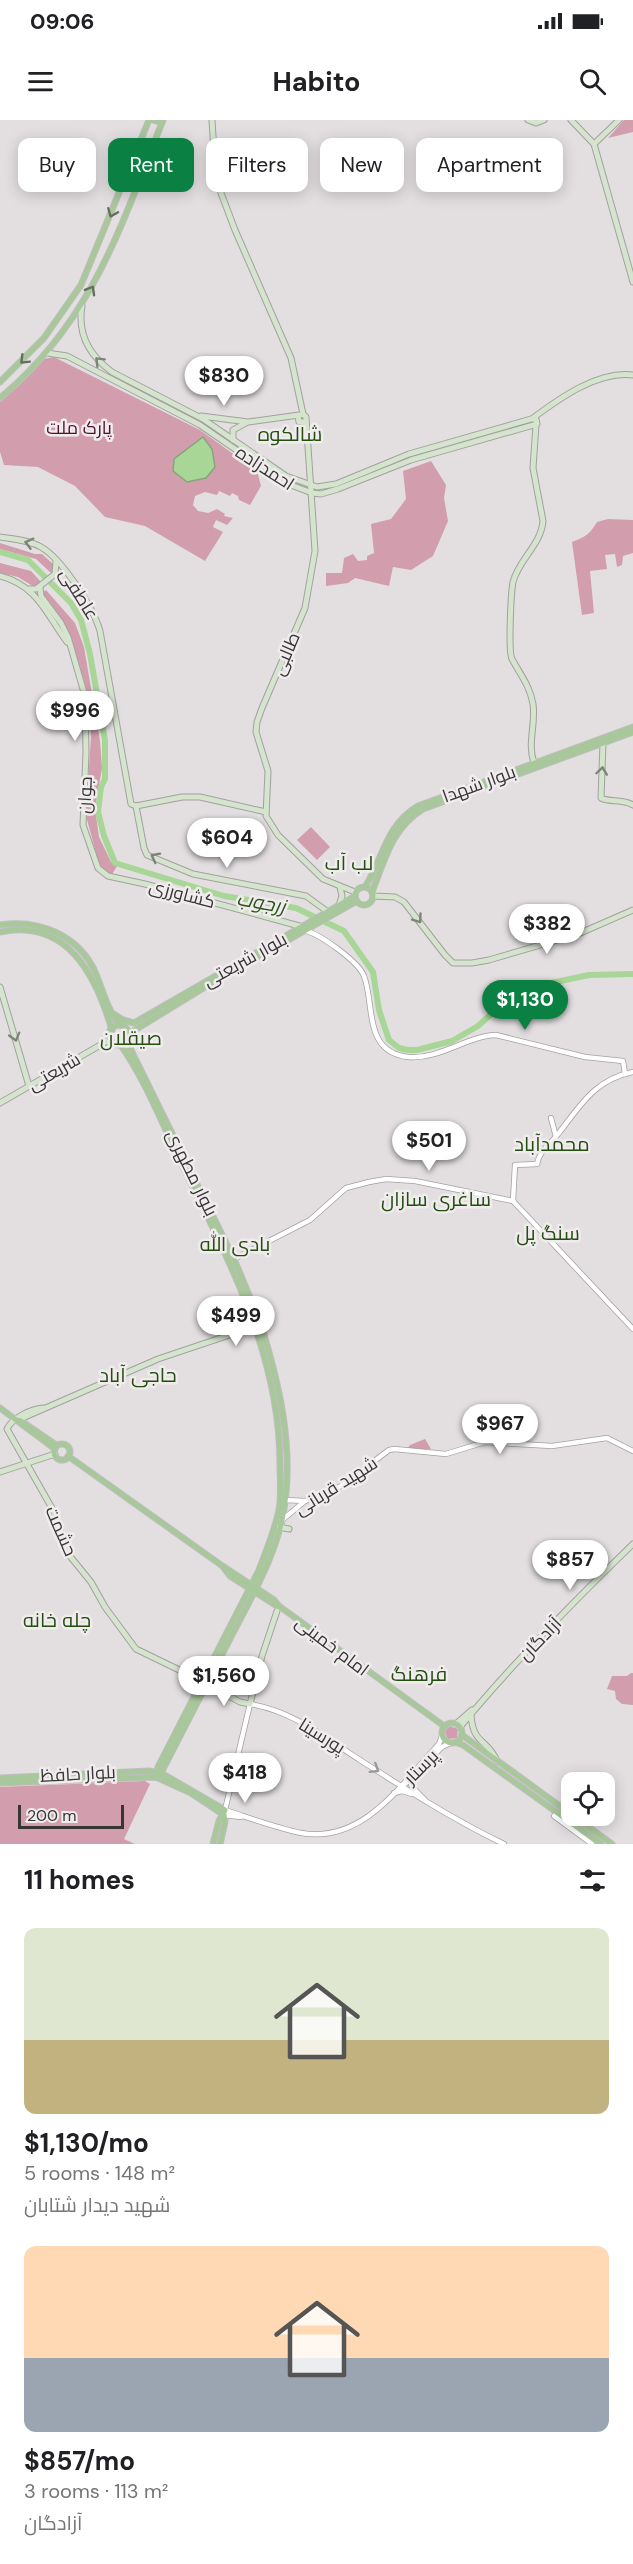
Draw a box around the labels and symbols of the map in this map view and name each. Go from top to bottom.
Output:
one-way arrow [107,207,119,218]
one-way arrow [84,286,96,296]
one-way arrow [20,353,31,364]
pin: $830 [188,356,260,407]
one-way arrow [95,357,106,367]
park label: پارک ملت [46,416,112,440]
district label: شالکوه [258,421,322,447]
street label: احمدزاده [231,440,299,496]
one-way arrow [24,538,35,550]
street label: عاطفی [54,564,104,624]
street label: طالبی [266,629,306,679]
pin: $996 [39,691,111,742]
street label: بلوار شهدا [439,760,519,808]
one-way arrow [596,766,608,775]
street label: جوان [72,776,98,814]
pin: $604 [191,818,263,869]
district label: لب آب [325,850,373,876]
one-way arrow [150,853,161,864]
street label: کشاورزی [146,874,218,914]
water label: زرجوب [235,885,290,920]
pin: $382 [511,904,583,955]
one-way arrow [411,913,422,924]
street label: بلوار شریعتی [199,927,291,993]
pin: $1,130 [476,980,574,1031]
district label: صیقلان [100,1025,162,1051]
one-way arrow [8,1031,20,1042]
street label: شریعتی [23,1047,85,1097]
pin: $501 [393,1121,465,1172]
street label: بلوار مطهری [161,1126,223,1220]
district label: محمدآباد [514,1131,590,1157]
district label: ساغری سازان [381,1186,491,1212]
district label: سنگ پل [516,1220,580,1246]
district label: بادی الله [200,1231,270,1257]
pin: $499 [200,1296,272,1347]
district label: حاجی آباد [99,1362,177,1388]
pin: $967 [464,1404,536,1455]
street label: شهید قربانی [290,1451,382,1521]
street label: حشمت [39,1502,83,1560]
pin: $857 [534,1540,606,1591]
district label: چله خانه [23,1607,91,1633]
street label: امام خمینی [290,1610,374,1682]
street label: آزادگان [513,1612,567,1666]
pin: $1,560 [175,1656,273,1707]
district label: فرهنگ [391,1661,447,1687]
street label: پورسینا [294,1712,350,1760]
street label: پرستار [398,1744,444,1790]
pin: $418 [209,1753,281,1804]
street label: بلوار حافظ [40,1760,116,1788]
one-way arrow [369,1762,379,1774]
scale bar [18,1802,124,1830]

